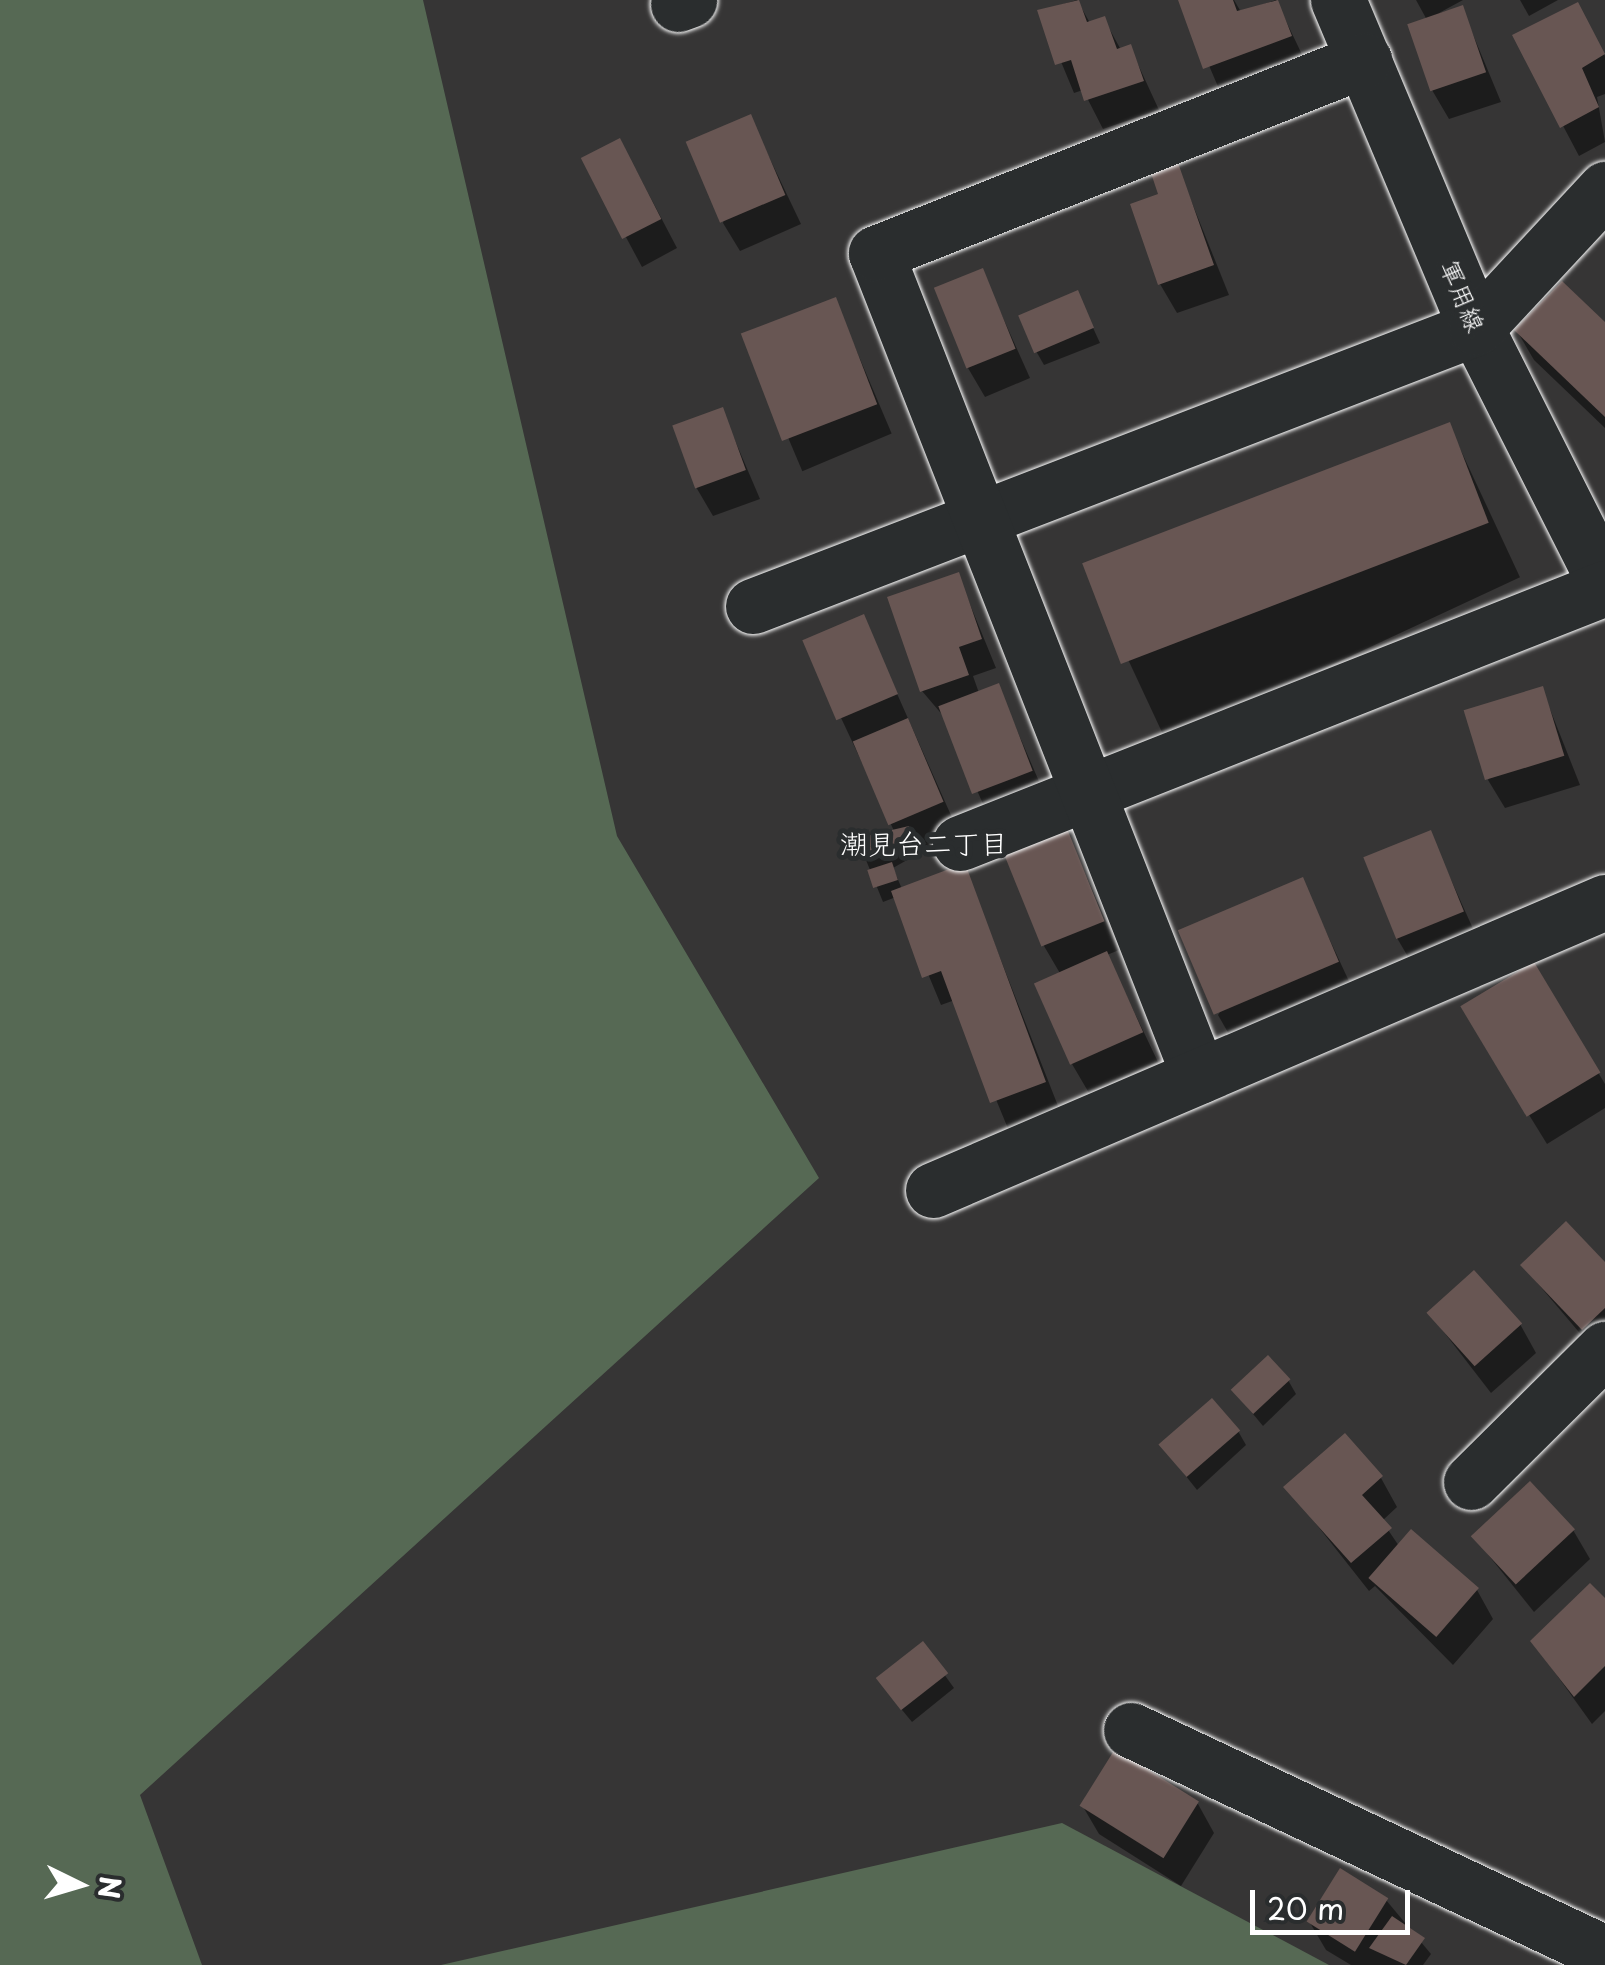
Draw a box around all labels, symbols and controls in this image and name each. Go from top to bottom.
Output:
street label: 軍用線 [1435,256,1491,336]
district label: 潮見台二丁目 [840,826,1008,860]
north arrow [30,1835,130,1935]
scale bar [1255,1870,1415,1932]
text: N [88,1875,133,1901]
text: 20 m [1267,1885,1344,1930]

